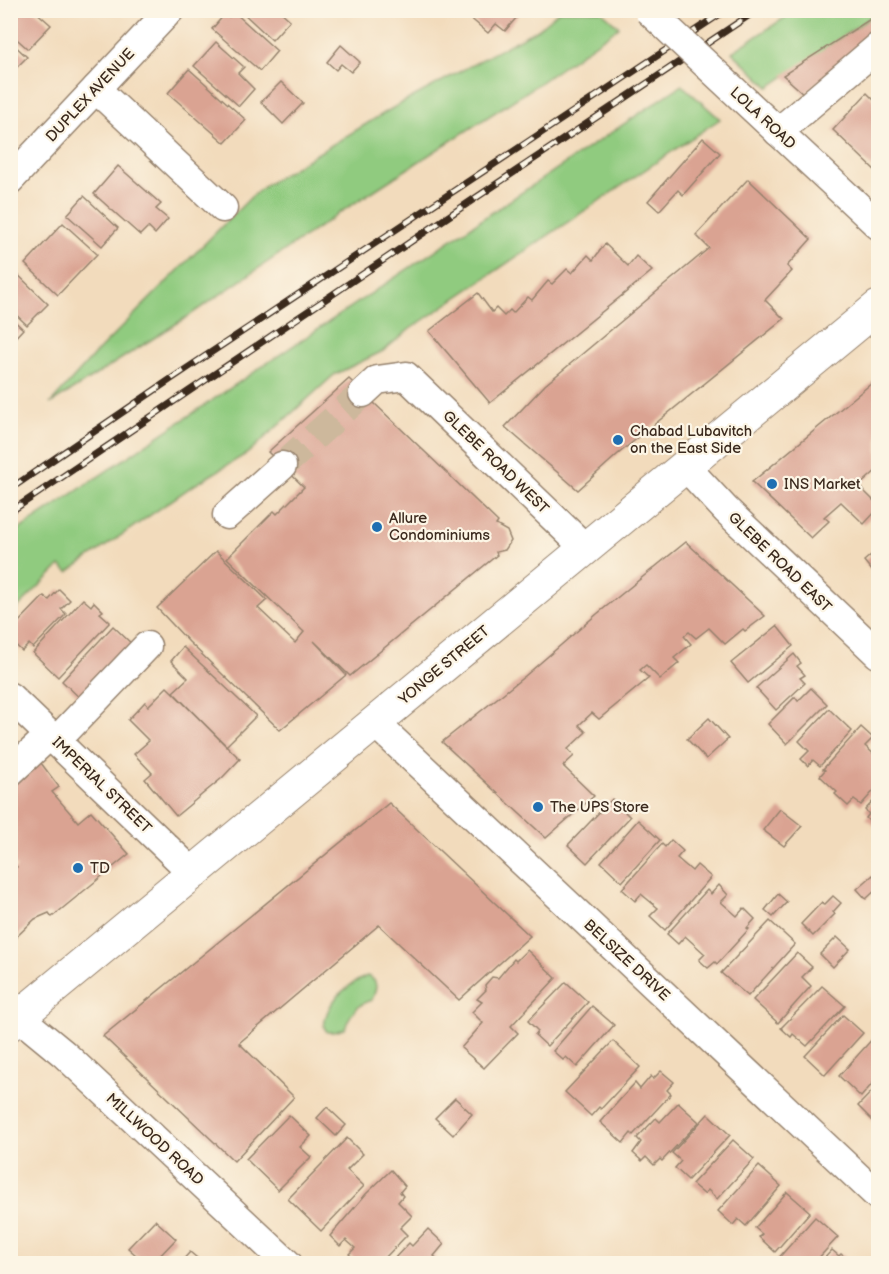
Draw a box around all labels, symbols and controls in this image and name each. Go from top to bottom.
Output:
street label: DUPLEX AVENUE [42,44,139,146]
street label: LOLA ROAD [726,83,800,154]
street label: GLEBE ROAD WEST [439,407,553,518]
place label: Chabad Lubavitch on the East Side [630,422,752,458]
marker: Chabad Lubavitch on the East Side [611,433,625,447]
place label: INS Market [784,475,861,494]
marker: INS Market [765,477,779,491]
street label: GLEBE ROAD EAST [724,508,835,617]
place label: Allure Condominiums [389,509,490,545]
marker: Allure Condominiums [370,520,384,534]
street label: YONGE STREET [394,622,494,710]
street label: IMPERIAL STREET [48,733,155,838]
place label: The UPS Store [550,798,649,817]
marker: The UPS Store [531,800,545,814]
place label: TD [90,859,110,878]
marker: TD [71,861,85,875]
street label: BELSIZE DRIVE [580,916,674,1005]
street label: MILLWOOD ROAD [102,1089,207,1190]

